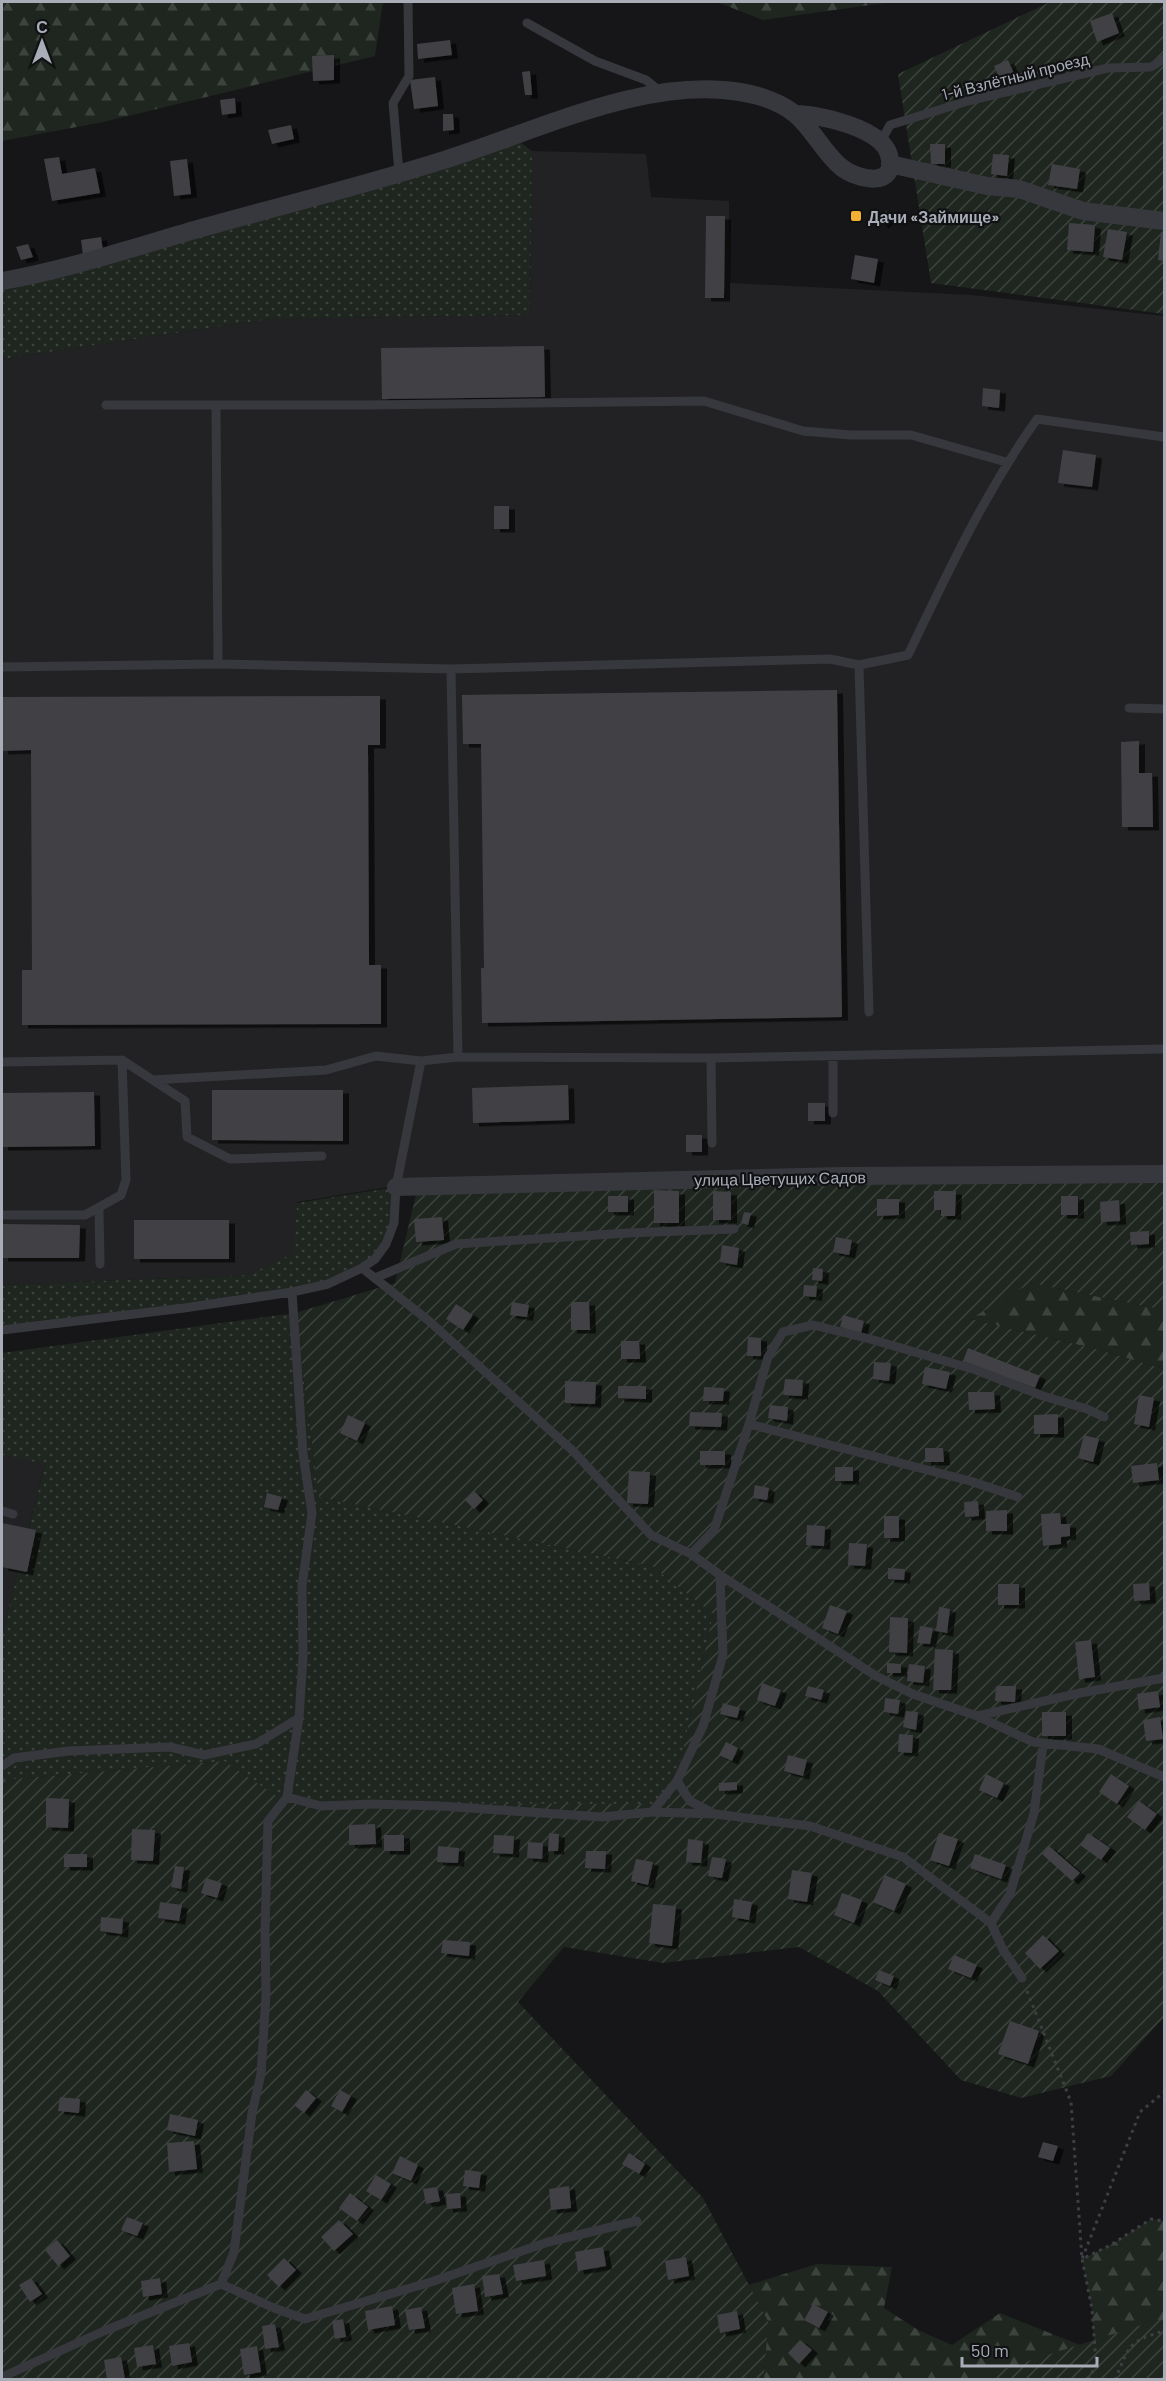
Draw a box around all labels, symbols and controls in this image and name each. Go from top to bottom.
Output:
north arrow [12,12,72,72]
text: С [36,17,48,36]
street label: 1-й Взлётный проезд [939,48,1091,104]
place label: Дачи «Займище» [868,207,999,226]
marker: Дачи «Займище» [849,209,863,223]
street label: улица Цветущих Садов [694,1167,866,1189]
scale bar [962,2330,1097,2368]
text: 50 m [971,2339,1009,2361]

